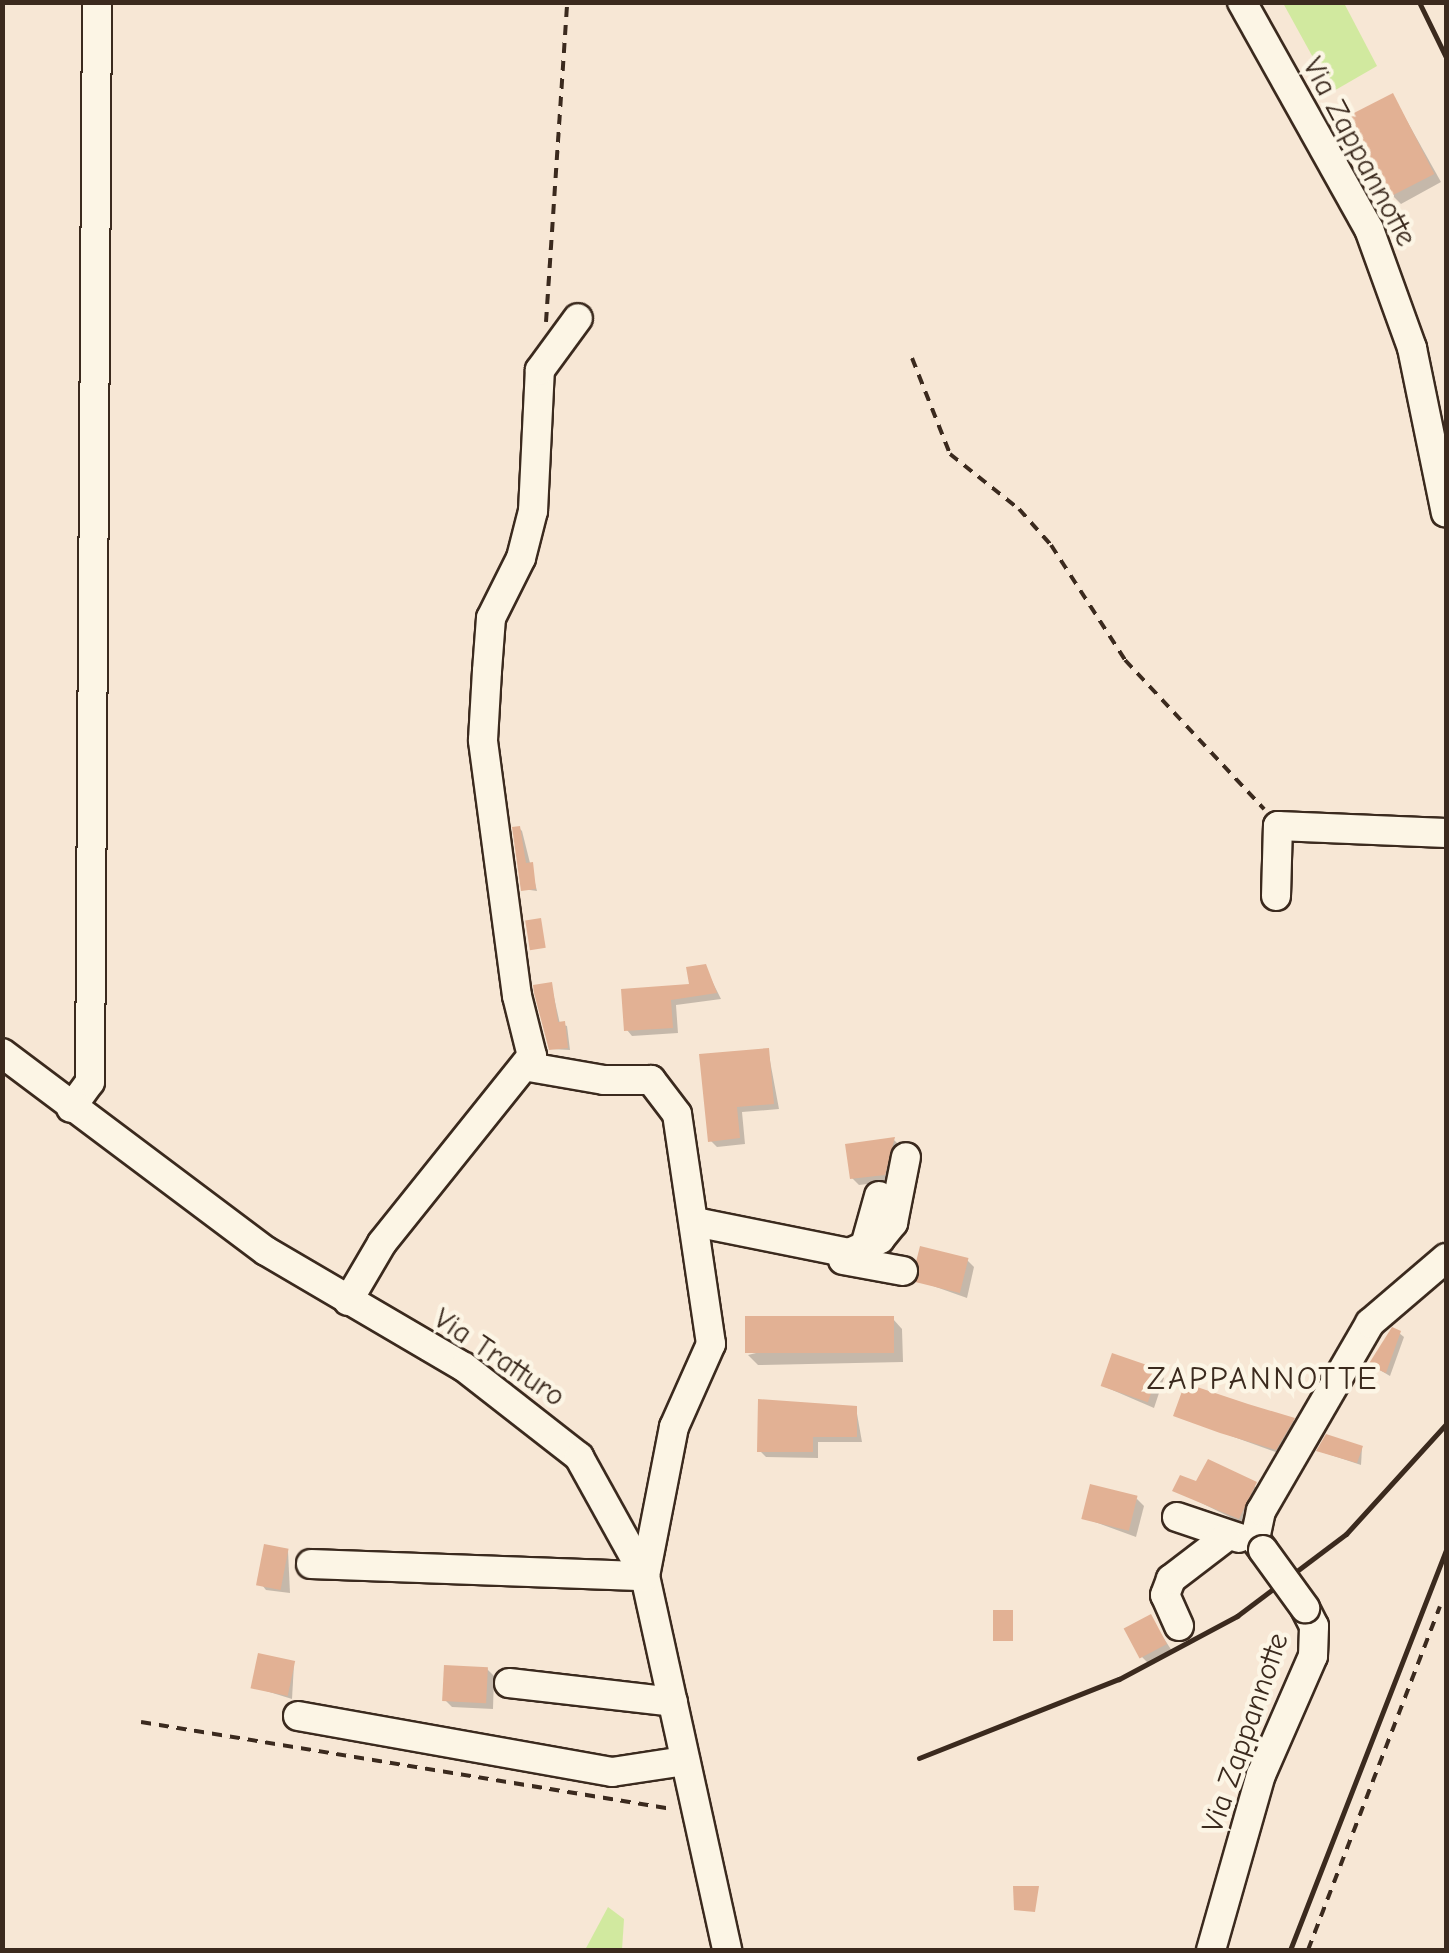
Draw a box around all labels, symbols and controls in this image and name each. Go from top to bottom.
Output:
street label: Via Zappannotte [1294,51,1424,253]
street label: Via Tratturo [426,1301,572,1415]
district label: ZAPPANNOTTE [1147,1360,1379,1398]
street label: Via Zappannotte [1195,1628,1297,1838]

